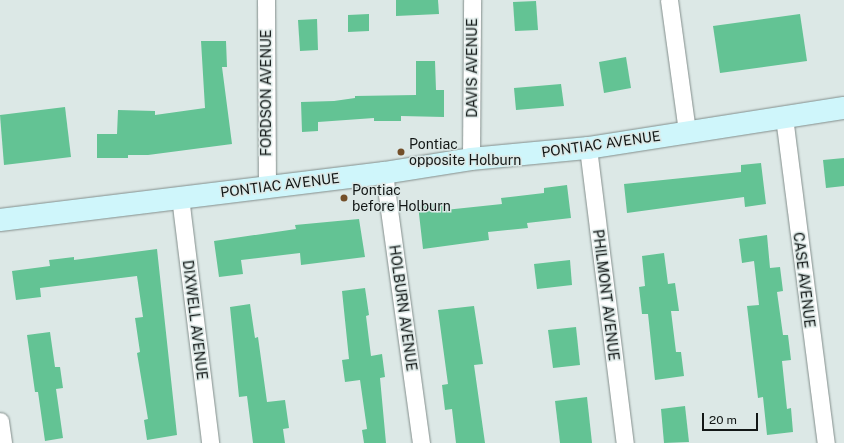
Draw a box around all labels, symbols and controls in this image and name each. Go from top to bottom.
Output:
street label: DAVIS AVENUE [464,18,480,118]
street label: FORDSON AVENUE [258,30,274,156]
street label: PONTIAC AVENUE [540,127,662,161]
place label: Pontiac opposite Holburn [409,136,521,168]
marker: Pontiac opposite Holburn [396,147,406,157]
street label: PONTIAC AVENUE [219,169,341,201]
place label: Pontiac before Holburn [352,182,451,214]
marker: Pontiac before Holburn [339,193,349,203]
street label: PHILMONT AVENUE [590,228,622,362]
street label: CASE AVENUE [790,231,818,329]
street label: HOLBURN AVENUE [386,244,420,372]
street label: DIXWELL AVENUE [179,259,211,381]
scale bar [704,405,760,431]
text: 20 m [709,413,737,427]

